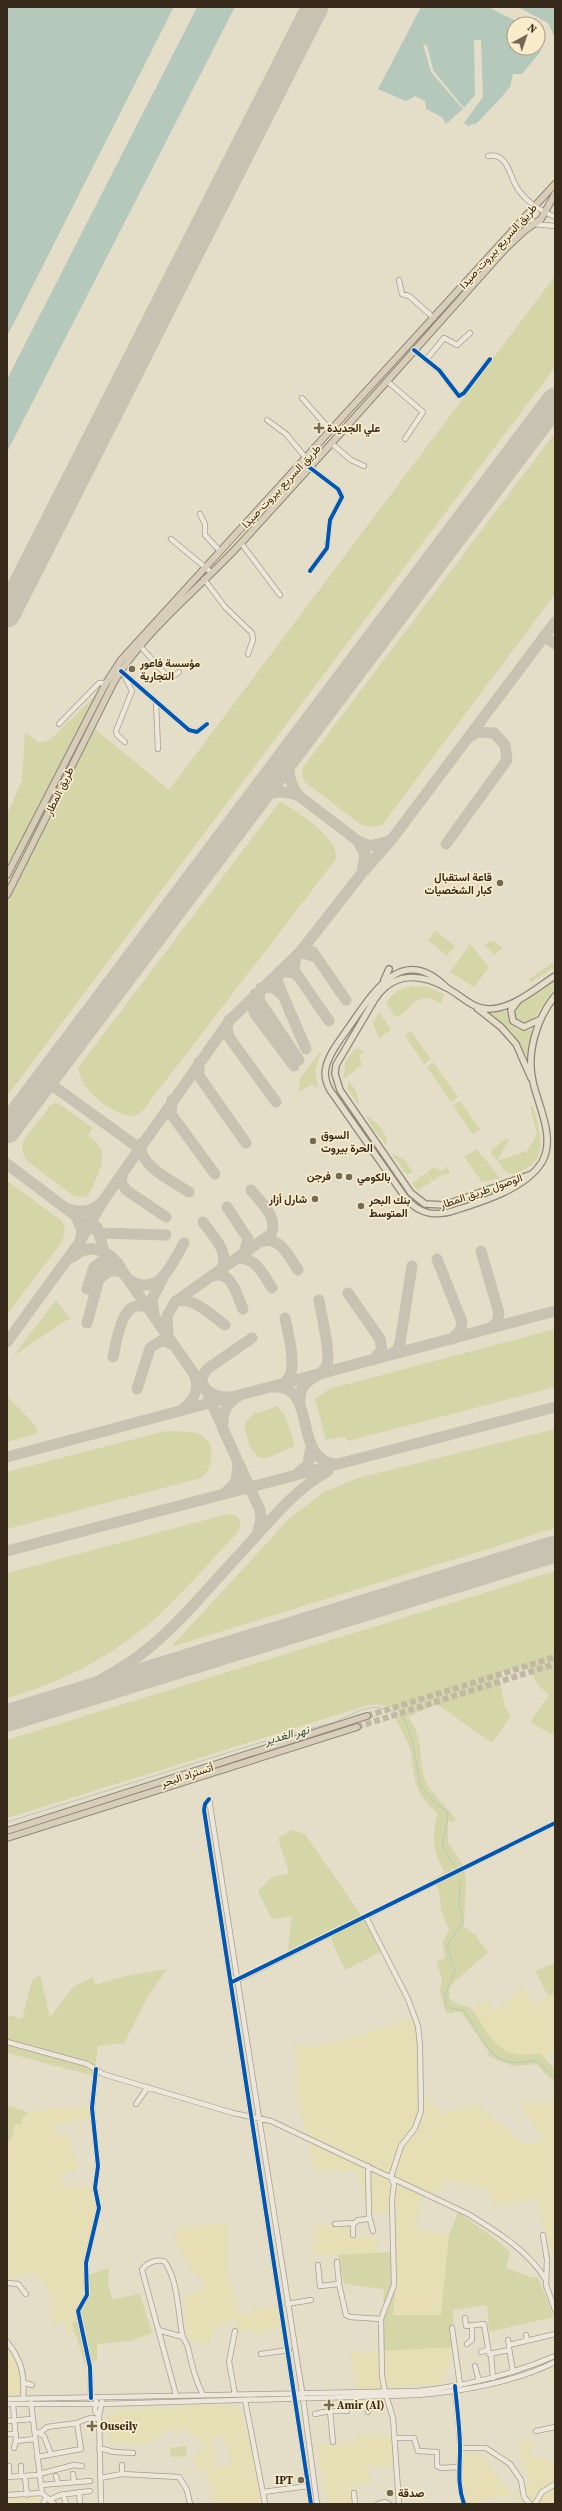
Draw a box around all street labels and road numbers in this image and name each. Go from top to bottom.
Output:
street label: طريق السريع بيروت-صيدا [456,201,541,292]
street label: طريق السريع بيروت-صيدا [239,441,324,532]
street label: طريق المطار [41,765,78,819]
street label: الوصول طريق المطار [437,1170,524,1213]
street label: أتستراد البحر [158,1760,216,1791]

